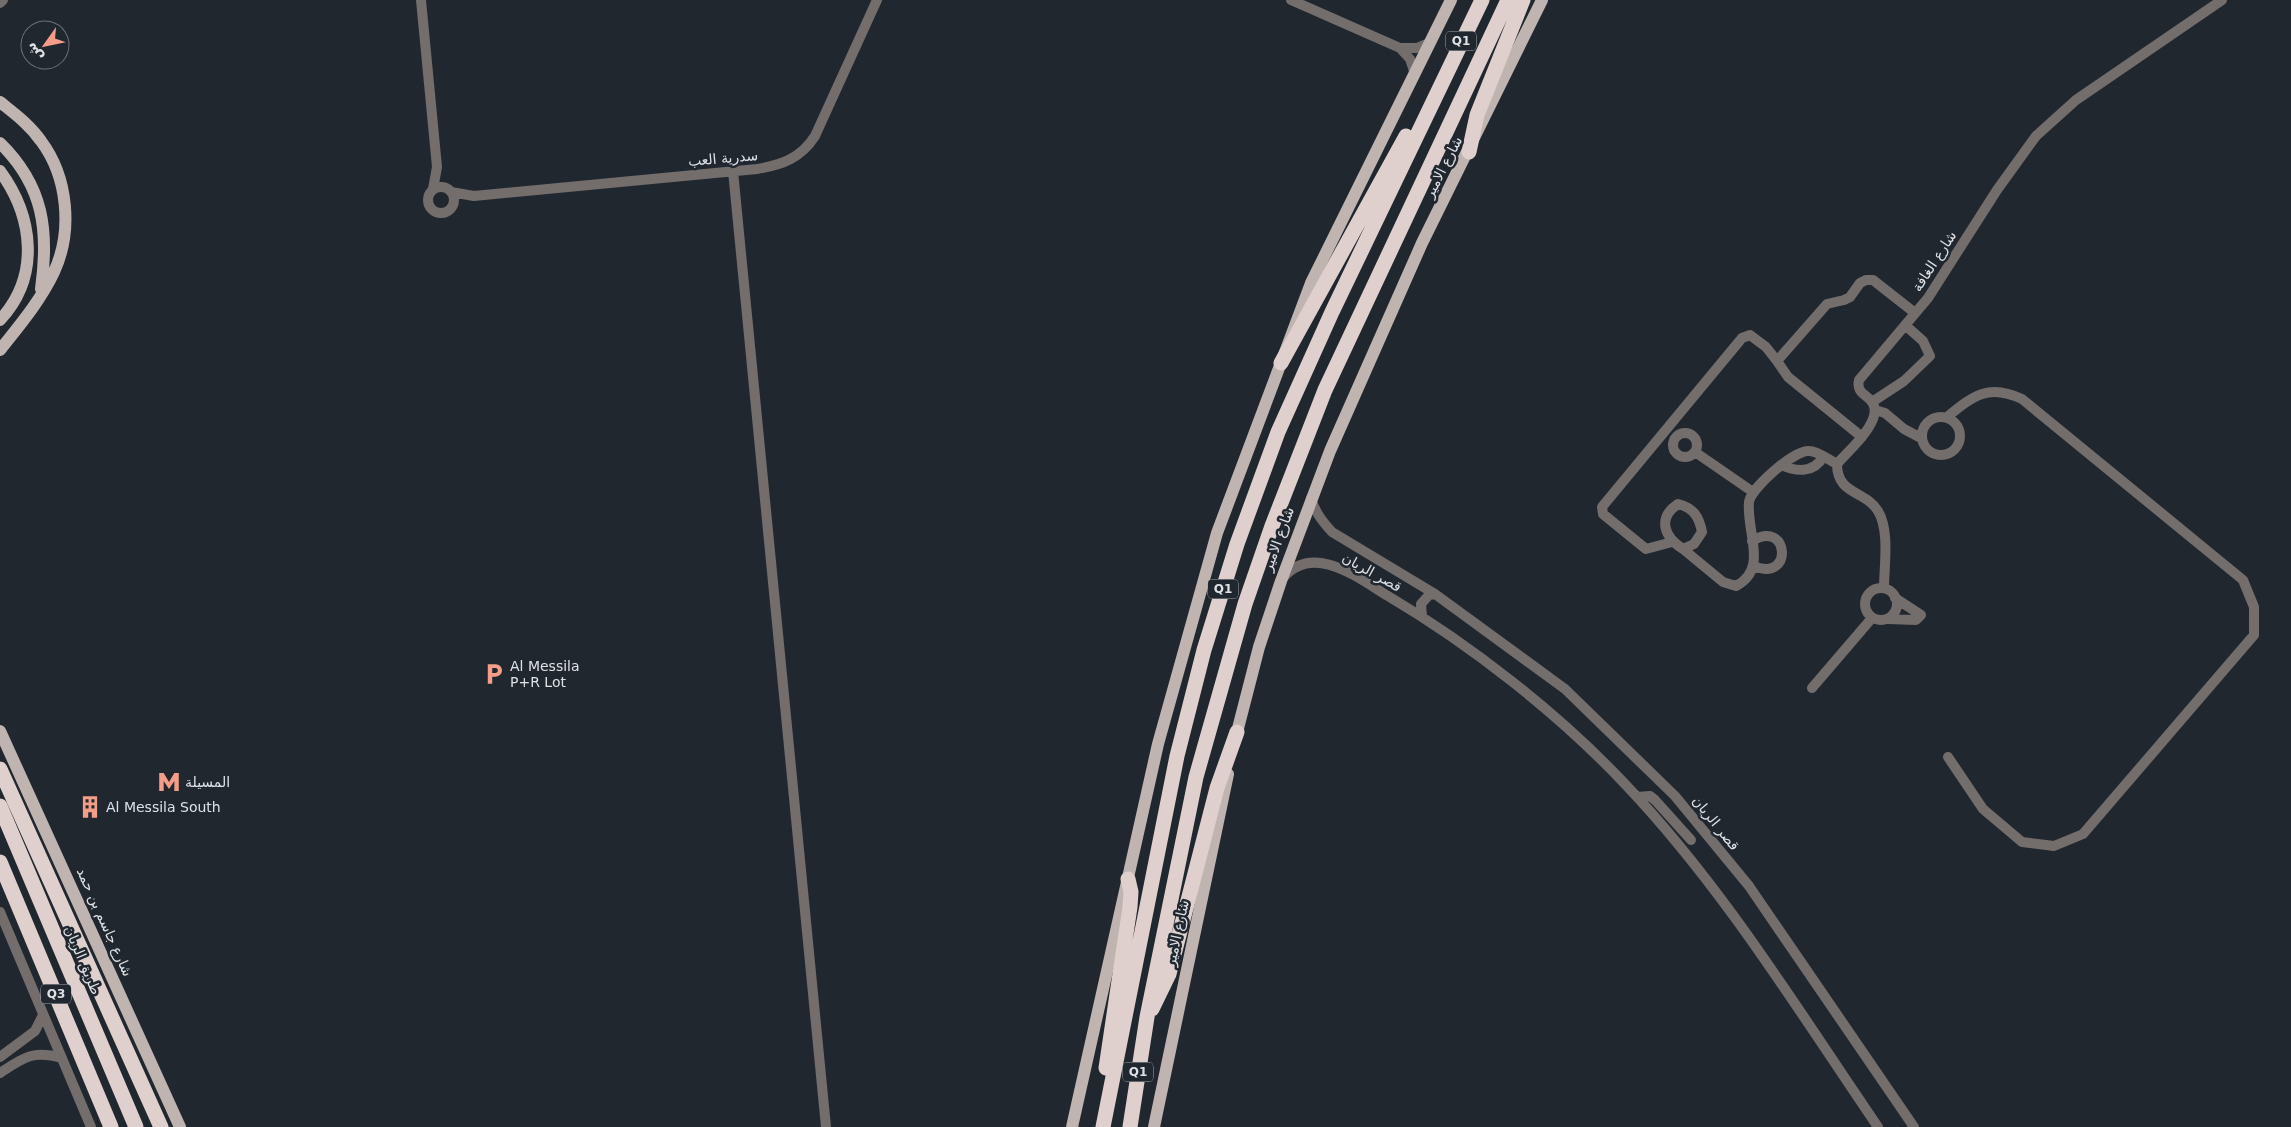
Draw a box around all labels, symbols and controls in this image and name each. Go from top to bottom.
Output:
north arrow [20,20,70,70]
road number: Q1 [1446,31,1476,50]
text: ش [22,40,46,65]
street label: شارع الامير [1420,134,1466,202]
street label: سدرية العب [687,147,759,170]
street label: شارع الغافة [1909,228,1960,295]
street label: شارع الامير [1259,505,1298,574]
street label: قصر الريان [1339,549,1404,596]
road number: Q1 [1208,580,1238,598]
place label: Al Messila P+R Lot [510,658,580,690]
parking icon: Al Messila P+R Lot [481,661,507,687]
metro station icon: المسيلة [156,769,182,795]
place label: المسيلة [185,774,230,790]
street label: قصر الريان [1688,793,1743,854]
building icon: Al Messila South [77,794,103,820]
place label: Al Messila South [106,799,221,815]
street label: شارع جاسم بن حمد [73,865,136,979]
street label: شارع الامير [1162,899,1193,969]
street label: طريق الريان [60,923,105,997]
road number: Q3 [41,984,71,1004]
road number: Q1 [1123,1062,1153,1082]

